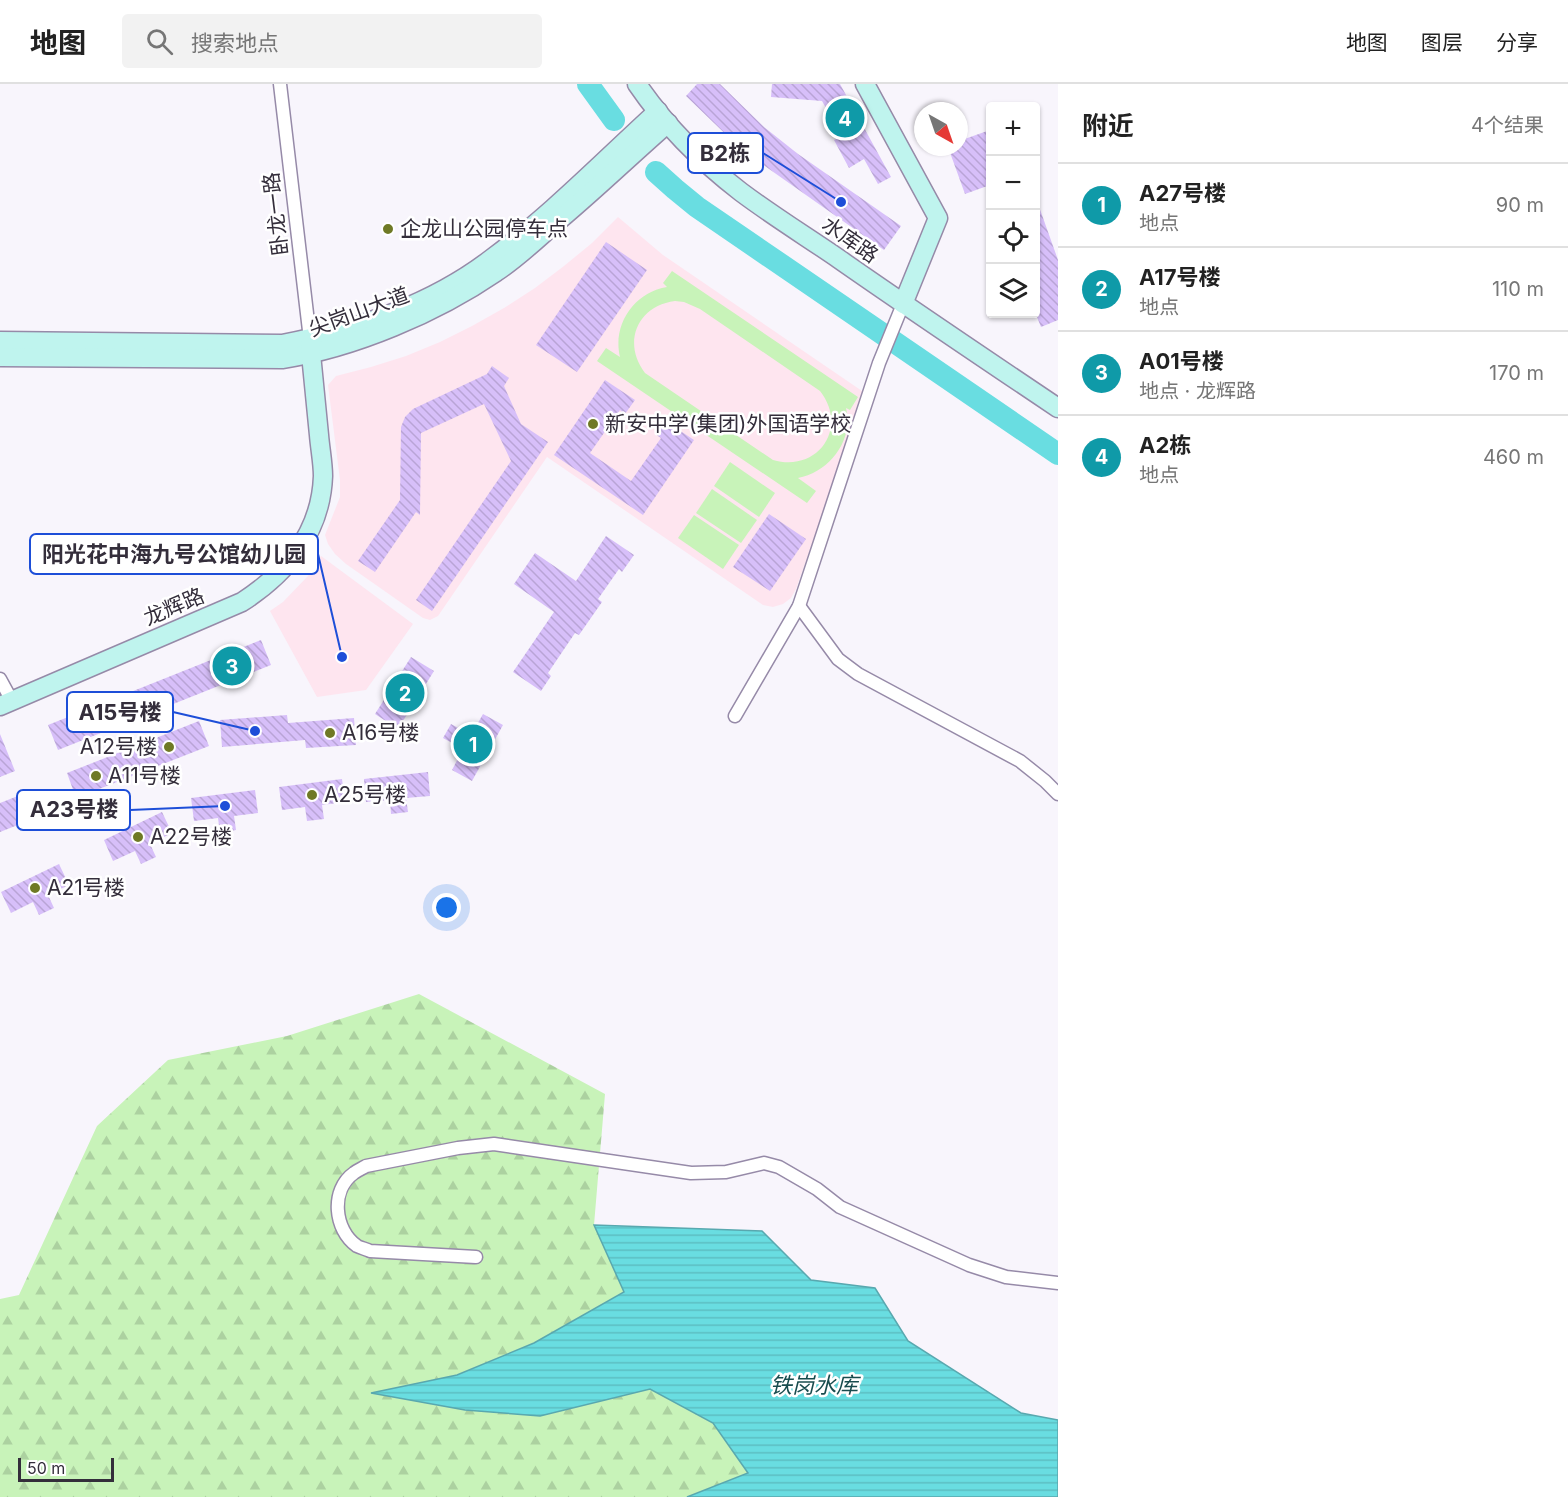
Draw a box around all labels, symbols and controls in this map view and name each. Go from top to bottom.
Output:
search box [122,14,542,68]
icon: search [143,25,176,58]
text: 地图 [30,26,86,60]
text: 搜索地点 [191,30,279,56]
text: 地图 [1346,30,1388,55]
text: 图层 [1421,30,1463,55]
text: 分享 [1496,30,1538,55]
pin: 4 [826,96,864,141]
north arrow [914,102,968,156]
map controls [986,102,1040,318]
button: + [986,102,1040,156]
text: 附近 [1082,110,1134,141]
text: 4个结果 [1471,113,1544,137]
callout: B2栋 [688,133,763,173]
text: B2栋 [700,140,750,166]
button: − [986,156,1040,210]
street label: 卧龙一路 [258,171,293,257]
text: A27号楼 [1139,180,1226,206]
text: 1 [1097,193,1106,217]
text: 90 m [1496,193,1544,217]
button: locate [986,210,1040,264]
street label: 水库路 [817,211,883,268]
text: 地点 [1139,211,1179,235]
place label: 企龙山公园停车点 [400,216,568,241]
marker: 企龙山公园停车点 [381,222,395,236]
button: layers [986,264,1040,318]
text: A17号楼 [1139,264,1221,290]
text: 2 [1095,277,1108,301]
text: 110 m [1492,277,1544,301]
street label: 尖岗山大道 [305,282,412,341]
text: 地点 [1139,295,1179,319]
text: A01号楼 [1139,348,1224,374]
text: 3 [1095,361,1108,385]
text: 170 m [1489,361,1544,385]
text: 地点 · 龙辉路 [1139,379,1256,403]
place label: 新安中学(集团)外国语学校 [605,411,851,436]
marker: 新安中学(集团)外国语学校 [586,417,600,431]
text: A2栋 [1139,432,1191,458]
text: 4 [1095,445,1108,469]
text: 460 m [1483,445,1544,469]
text: 地点 [1139,463,1179,487]
callout: 阳光花中海九号公馆幼儿园 [30,534,318,574]
text: 阳光花中海九号公馆幼儿园 [42,541,306,567]
street label: 龙辉路 [140,583,208,630]
pin: 3 [212,644,252,688]
pin: 2 [386,670,424,716]
callout: A15号楼 [67,692,173,732]
text: A15号楼 [79,699,161,725]
place label: A16号楼 [342,720,419,745]
pin: 1 [454,722,492,766]
marker: A16号楼 [323,726,337,740]
place label: A12号楼 [80,734,157,759]
marker: A12号楼 [162,740,176,754]
place label: A11号楼 [108,763,181,788]
marker: A11号楼 [89,769,103,783]
place label: A25号楼 [324,782,406,807]
marker: A25号楼 [305,788,319,802]
callout: A23号楼 [17,790,130,830]
text: A23号楼 [30,796,118,822]
place label: A22号楼 [150,824,232,849]
marker: A22号楼 [131,830,145,844]
place label: A21号楼 [47,875,125,900]
marker: A21号楼 [28,881,42,895]
your location [432,893,461,922]
water label: 铁岗水库 [770,1372,862,1398]
scale bar [18,1455,114,1482]
text: 50 m [27,1458,65,1478]

